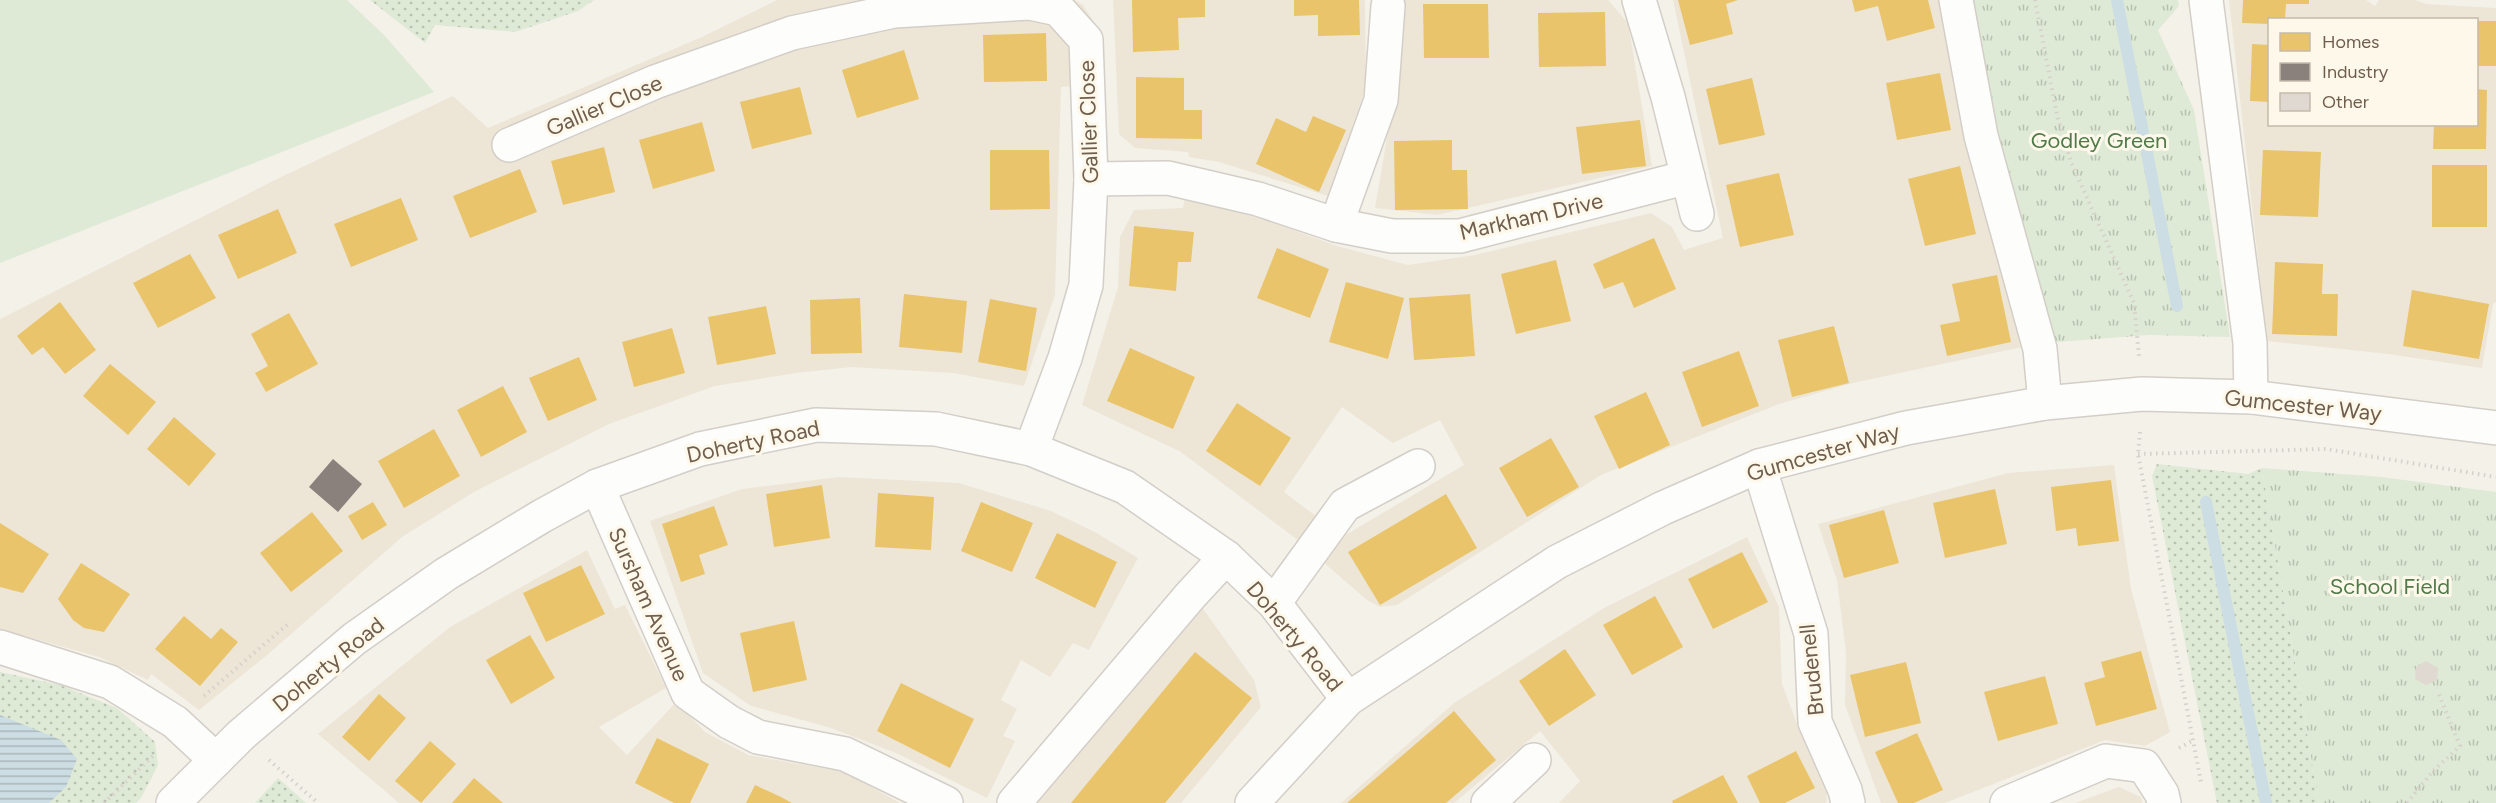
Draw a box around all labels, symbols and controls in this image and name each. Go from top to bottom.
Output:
legend [2268,18,2478,126]
text: Homes [2322,31,2380,53]
street label: Gallier Close [1073,60,1104,184]
text: Industry [2322,61,2389,83]
street label: Gallier Close [542,69,666,142]
text: Other [2322,91,2369,113]
park label: Godley Green [2031,127,2167,154]
street label: Markham Drive [1457,187,1606,246]
street label: Gumcester Way [2223,384,2383,427]
street label: Doherty Road [684,414,822,469]
street label: Gumcester Way [1744,418,1903,487]
street label: Sursham Avenue [603,523,695,685]
park label: School Field [2330,573,2450,600]
street label: Doherty Road [1241,576,1349,697]
street label: Doherty Road [267,611,389,718]
street label: Brudenell [1793,623,1830,717]

